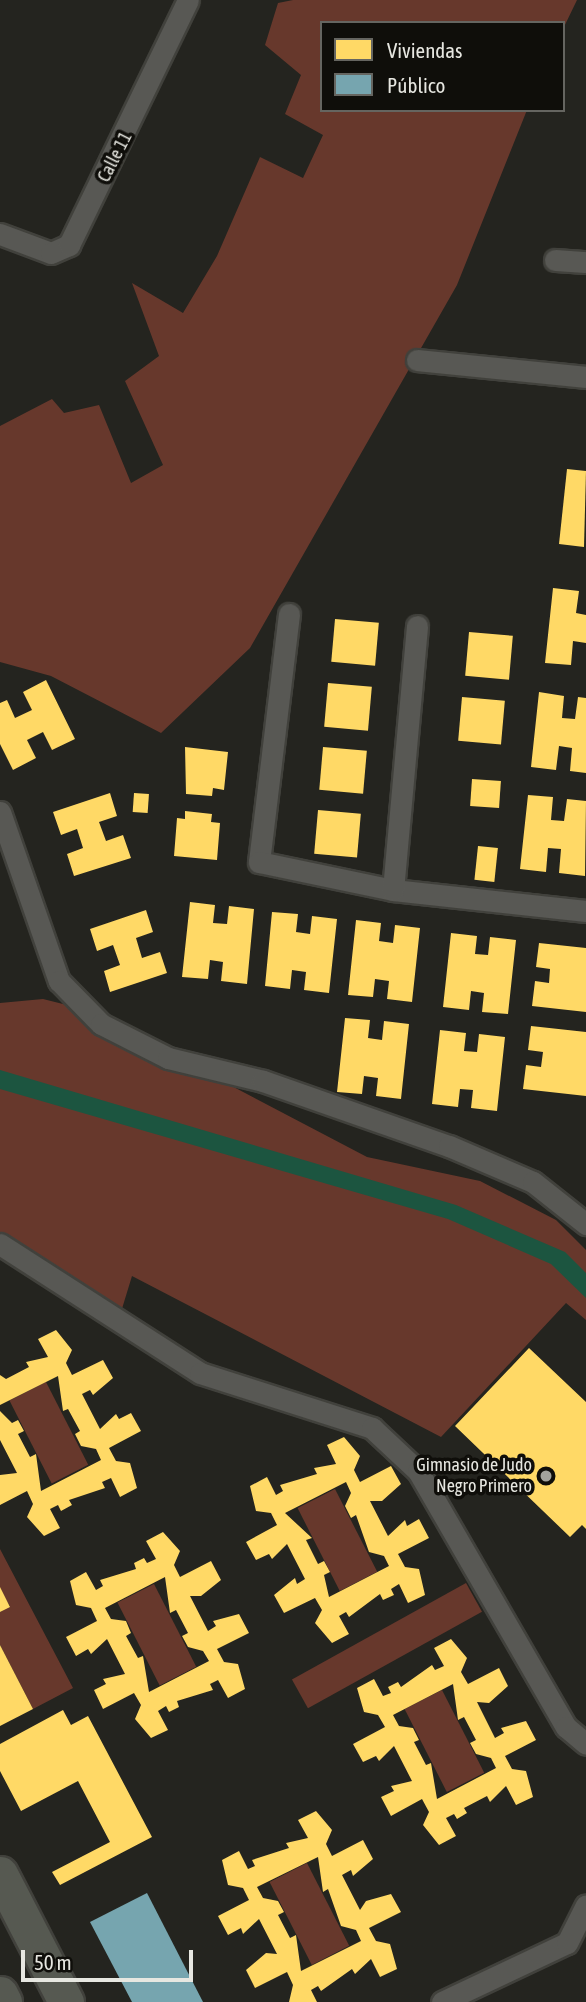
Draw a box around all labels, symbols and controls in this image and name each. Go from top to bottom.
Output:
legend [320,21,565,112]
text: Viviendas [387,38,462,62]
text: Público [387,73,445,97]
street label: Calle 11 [93,128,137,186]
place label: Gimnasio de Judo Negro Primero [416,1455,532,1498]
marker: Gimnasio de Judo Negro Primero [538,1468,554,1484]
scale bar [24,1936,196,1980]
text: 50 m [34,1950,72,1974]

